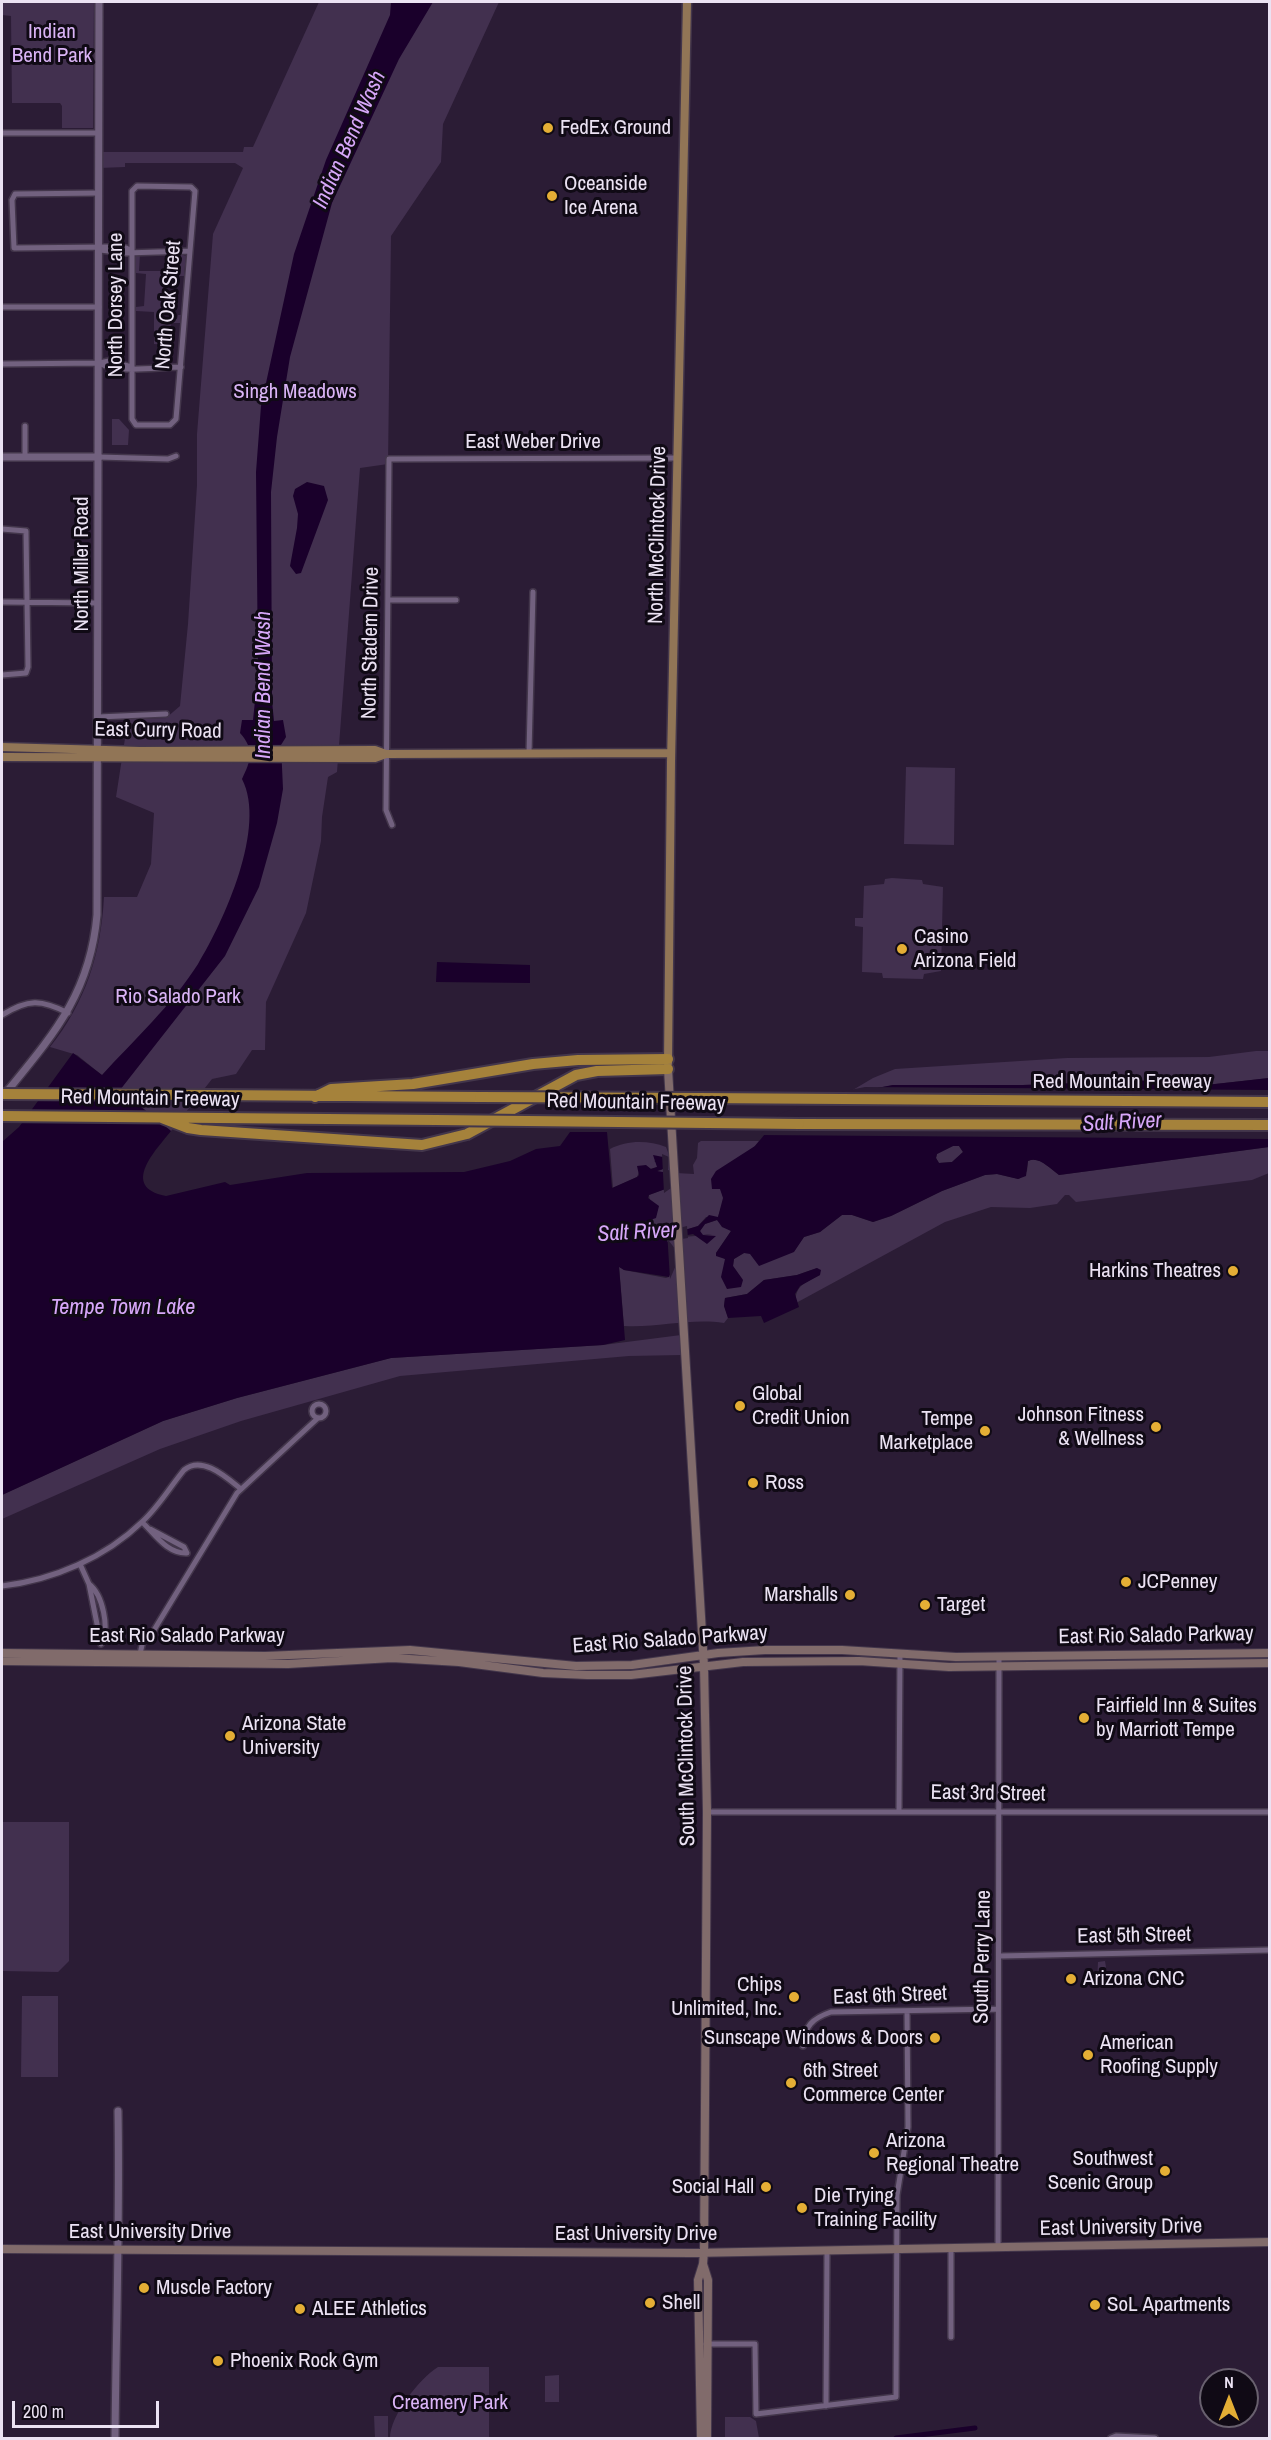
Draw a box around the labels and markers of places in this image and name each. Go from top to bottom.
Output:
place label: FedEx Ground [560,115,671,141]
marker: FedEx Ground [541,121,555,135]
place label: Oceanside Ice Arena [564,171,647,221]
marker: Oceanside Ice Arena [545,189,559,203]
place label: Casino Arizona Field [914,924,1016,974]
marker: Casino Arizona Field [895,942,909,956]
place label: Harkins Theatres [1089,1258,1221,1284]
marker: Harkins Theatres [1226,1264,1240,1278]
place label: Global Credit Union [752,1381,850,1431]
marker: Global Credit Union [733,1399,747,1413]
place label: Johnson Fitness & Wellness [1018,1402,1144,1452]
place label: Tempe Marketplace [879,1406,973,1456]
marker: Johnson Fitness & Wellness [1149,1420,1163,1434]
marker: Tempe Marketplace [978,1424,992,1438]
place label: Ross [765,1470,804,1496]
marker: Ross [746,1476,760,1490]
place label: JCPenney [1138,1569,1217,1595]
marker: JCPenney [1119,1575,1133,1589]
place label: Marshalls [764,1582,838,1608]
marker: Marshalls [843,1588,857,1602]
place label: Target [937,1592,985,1618]
marker: Target [918,1598,932,1612]
place label: Fairfield Inn & Suites by Marriott Tempe [1096,1693,1257,1743]
place label: Arizona State University [242,1711,346,1761]
marker: Fairfield Inn & Suites by Marriott Tempe [1077,1711,1091,1725]
marker: Arizona State University [223,1729,237,1743]
place label: Arizona CNC [1083,1966,1184,1992]
place label: Chips Unlimited, Inc. [671,1972,782,2022]
marker: Arizona CNC [1064,1972,1078,1986]
marker: Chips Unlimited, Inc. [787,1990,801,2004]
place label: Sunscape Windows & Doors [704,2025,923,2051]
place label: American Roofing Supply [1100,2030,1218,2080]
marker: Sunscape Windows & Doors [928,2031,942,2045]
marker: American Roofing Supply [1081,2048,1095,2062]
place label: 6th Street Commerce Center [803,2058,944,2108]
marker: 6th Street Commerce Center [784,2076,798,2090]
place label: Arizona Regional Theatre [886,2128,1019,2178]
marker: Arizona Regional Theatre [867,2146,881,2160]
place label: Southwest Scenic Group [1048,2146,1153,2196]
marker: Southwest Scenic Group [1158,2164,1172,2178]
place label: Social Hall [672,2174,754,2200]
marker: Social Hall [759,2180,773,2194]
place label: Die Trying Training Facility [814,2183,937,2233]
marker: Die Trying Training Facility [795,2201,809,2215]
place label: Muscle Factory [156,2275,272,2301]
marker: Muscle Factory [137,2281,151,2295]
place label: Shell [662,2290,700,2316]
place label: SoL Apartments [1107,2292,1230,2318]
place label: ALEE Athletics [312,2296,427,2322]
marker: Shell [643,2296,657,2310]
marker: SoL Apartments [1088,2298,1102,2312]
marker: ALEE Athletics [293,2302,307,2316]
place label: Phoenix Rock Gym [230,2348,378,2374]
marker: Phoenix Rock Gym [211,2354,225,2368]

